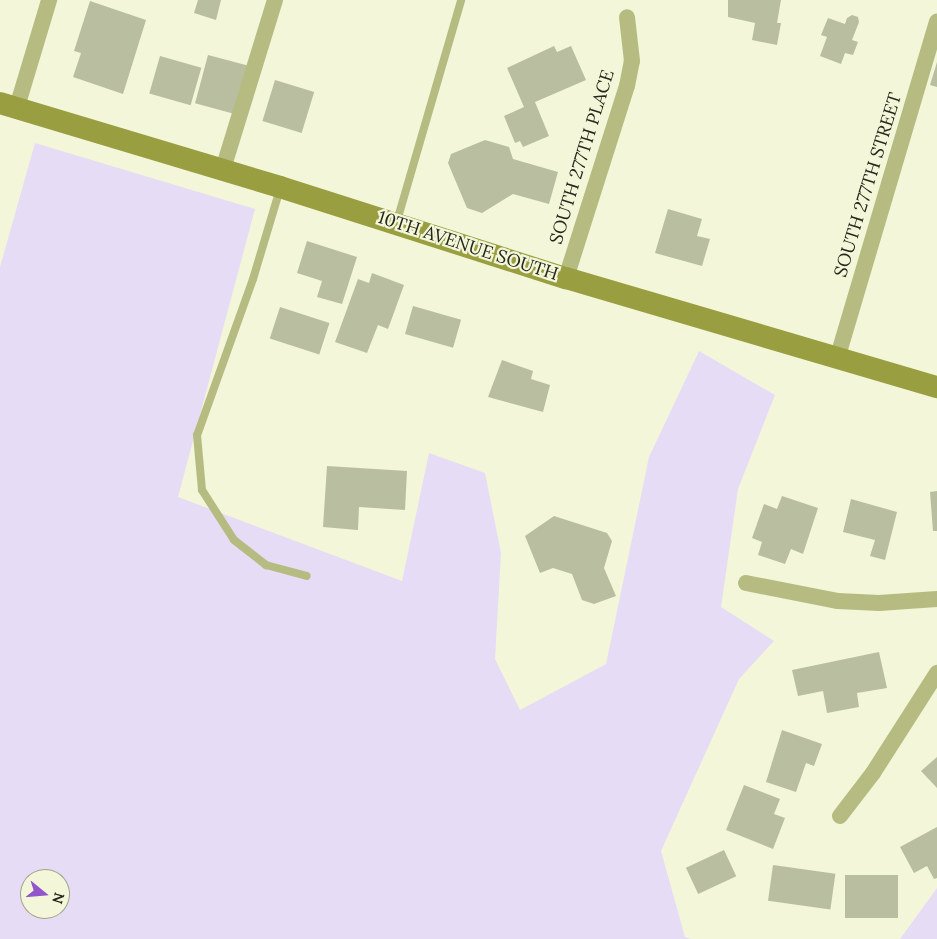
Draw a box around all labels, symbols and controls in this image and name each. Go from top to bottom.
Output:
street label: SOUTH 277TH PLACE [545,67,619,247]
street label: SOUTH 277TH STREET [830,90,906,280]
street label: 10TH AVENUE SOUTH [375,207,561,285]
north arrow [20,869,70,919]
text: N [48,890,69,906]

